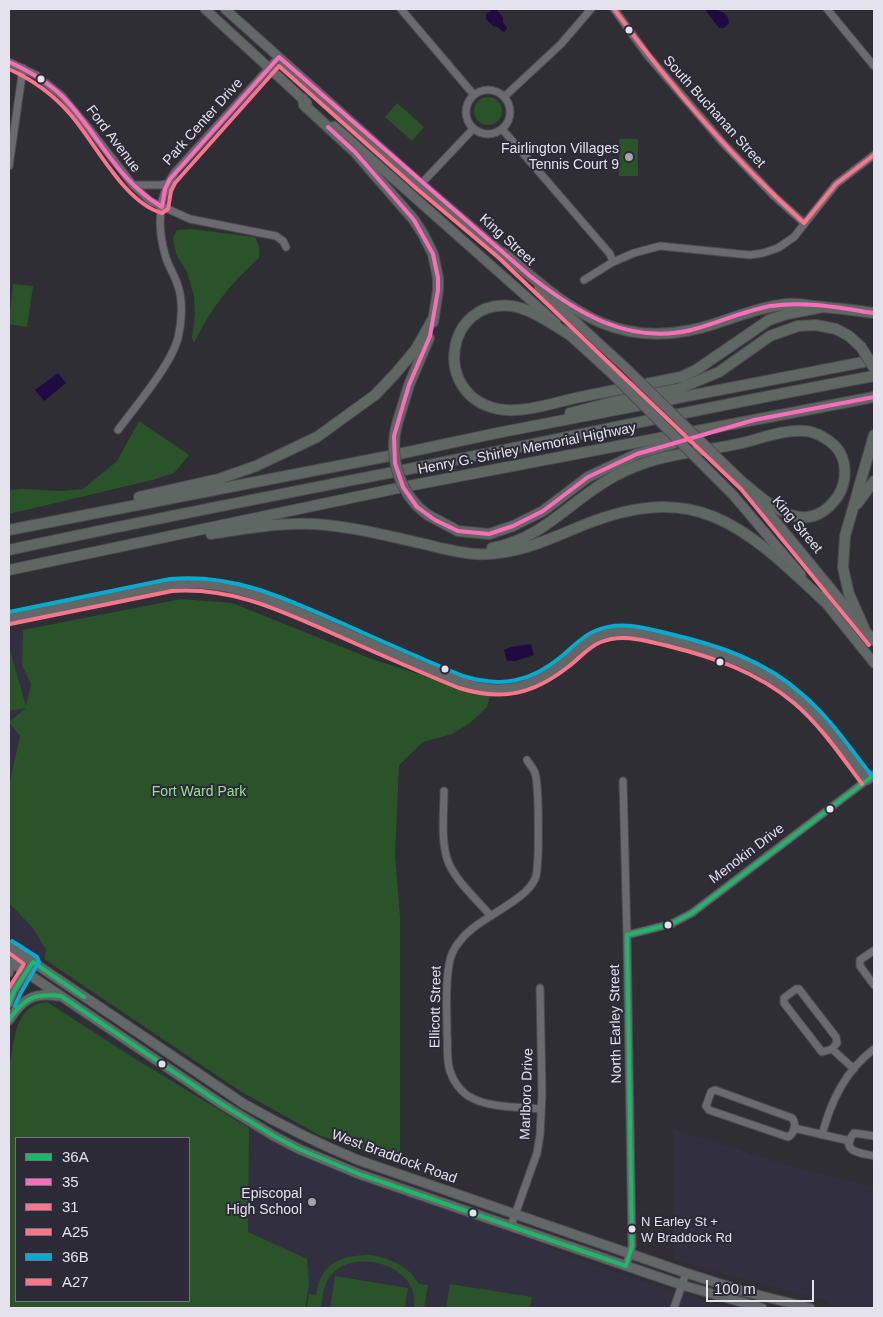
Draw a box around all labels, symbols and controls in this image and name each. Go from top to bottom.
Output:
unlabelled marker [624,25,634,35]
street label: South Buchanan Street [659,53,769,171]
unlabelled marker [36,74,46,84]
street label: Park Center Drive [160,75,246,169]
street label: Ford Avenue [82,102,144,176]
place label: Fairlington Villages Tennis Court 9 [501,141,619,174]
marker: Fairlington Villages Tennis Court 9 [623,151,635,163]
street label: King Street [476,211,538,269]
street label: Henry G. Shirley Memorial Highway [417,420,637,478]
street label: King Street [768,493,826,557]
unlabelled marker [715,657,725,667]
unlabelled marker [440,664,450,674]
park label: Fort Ward Park [152,784,246,800]
unlabelled marker [825,804,835,814]
street label: Menokin Drive [706,820,788,888]
unlabelled marker [663,920,673,930]
street label: North Earley Street [607,964,625,1084]
street label: Ellicott Street [427,966,445,1048]
street label: Marlboro Drive [517,1048,537,1140]
unlabelled marker [157,1059,167,1069]
street label: West Braddock Road [329,1127,459,1187]
legend [15,1137,190,1302]
text: 36A [62,1148,89,1165]
text: 35 [62,1173,79,1190]
place label: Episcopal High School [227,1186,302,1218]
marker: Episcopal High School [306,1196,318,1208]
text: 31 [62,1198,79,1215]
unlabelled marker [468,1208,478,1218]
place label: N Earley St + W Braddock Rd [641,1214,732,1245]
text: A25 [62,1223,89,1240]
marker: N Earley St + W Braddock Rd [627,1224,637,1234]
text: 36B [62,1248,89,1265]
scale bar [708,1270,816,1302]
text: A27 [62,1273,89,1290]
text: 100 m [714,1280,756,1297]

